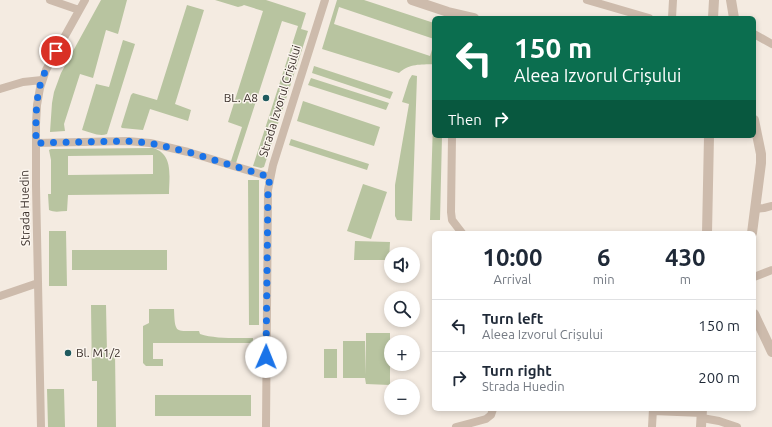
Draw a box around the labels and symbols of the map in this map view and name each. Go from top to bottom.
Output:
pin [39,34,73,68]
street label: Strada Izvorul Crișului [256,43,303,158]
place label: BL. A8 [224,91,258,104]
marker: BL. A8 [261,93,271,103]
street label: Strada Huedin [17,170,32,246]
position arrow [245,336,287,378]
place label: Bl. M1/2 [76,346,121,359]
marker: Bl. M1/2 [63,348,73,358]

